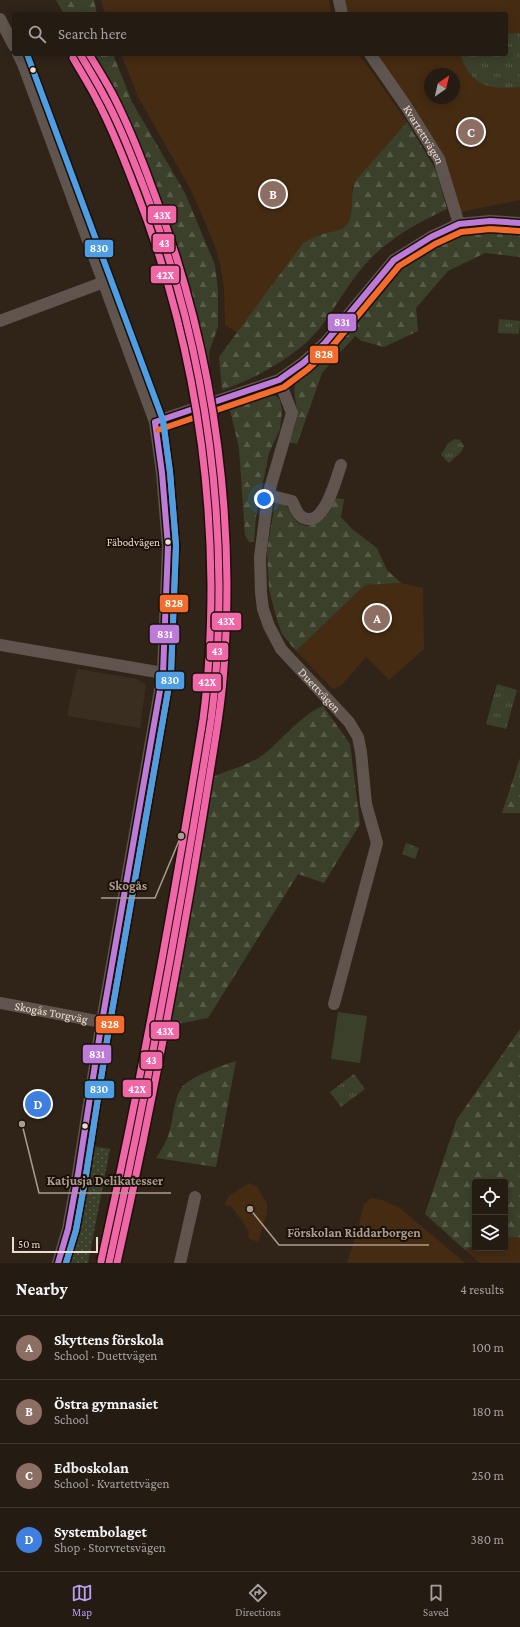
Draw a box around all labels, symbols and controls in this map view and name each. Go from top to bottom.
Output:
search box [12,12,508,56]
icon: search [26,23,48,45]
text: Search here [58,26,127,42]
unlabelled marker [28,65,38,75]
north arrow [424,68,460,104]
street label: Kvartettvägen [400,102,447,166]
pin: C [458,117,484,147]
pin: B [260,179,286,209]
line badge: 43X [147,205,177,224]
text: 43X [153,209,171,221]
line badge: 43 [152,233,175,253]
text: 43 [158,237,170,249]
line badge: 830 [84,239,114,258]
text: 830 [90,242,109,254]
line badge: 42X [150,265,180,284]
text: 42X [156,269,174,281]
line badge: 831 [327,313,357,332]
text: 831 [334,316,350,328]
line badge: 828 [309,345,339,364]
text: 828 [315,348,333,360]
your location [254,489,274,509]
place label: Fäbodvägen [107,536,160,549]
marker: Fäbodvägen [163,537,173,547]
line badge: 828 [159,594,189,613]
text: 828 [165,597,183,609]
pin: A [364,603,390,633]
line badge: 43X [211,612,242,631]
text: 43X [217,615,235,627]
line badge: 831 [149,624,180,644]
text: 831 [157,628,173,640]
line badge: 43 [206,642,229,661]
text: 43 [211,645,223,657]
street label: Duettvägen [295,665,344,716]
line badge: 830 [155,671,185,690]
line badge: 42X [192,673,222,692]
text: 830 [161,674,180,686]
text: 42X [198,676,216,688]
callout: Skogås [101,873,155,898]
text: Skogås [109,878,147,893]
street label: Skogås Torgväg [13,999,89,1026]
line badge: 828 [95,1015,125,1034]
text: 828 [101,1018,119,1030]
line badge: 43X [150,1021,180,1040]
text: 43X [156,1025,174,1037]
line badge: 831 [82,1044,112,1064]
text: 831 [89,1048,105,1060]
line badge: 43 [140,1051,163,1070]
text: 43 [145,1054,157,1066]
line badge: 42X [122,1079,152,1098]
line badge: 830 [84,1080,115,1099]
text: 830 [90,1083,109,1095]
text: 42X [128,1083,146,1095]
pin: D [25,1089,51,1119]
unlabelled marker [80,1121,90,1131]
callout: Katjusja Delikatesser [39,1168,171,1193]
text: Katjusja Delikatesser [47,1173,164,1189]
map controls [472,1179,508,1251]
button: locate [472,1179,508,1215]
button: layers [472,1215,508,1251]
callout: Förskolan Riddarborgen [279,1220,429,1245]
text: Förskolan Riddarborgen [287,1225,421,1240]
scale bar [12,1235,98,1254]
text: 50 m [18,1238,40,1250]
text: Nearby [16,1280,68,1299]
text: 4 results [460,1282,504,1297]
text: Skyttens förskola [54,1332,164,1348]
text: A [25,1340,33,1355]
text: 100 m [472,1340,504,1355]
text: School · Duettvägen [54,1348,157,1363]
text: Östra gymnasiet [54,1396,158,1412]
text: B [25,1404,33,1419]
text: 180 m [472,1404,504,1419]
text: School [54,1412,89,1427]
text: Edboskolan [54,1460,129,1476]
text: C [25,1468,33,1483]
text: 250 m [471,1468,504,1483]
text: School · Kvartettvägen [54,1476,170,1491]
text: Systembolaget [54,1524,147,1540]
text: D [25,1532,33,1547]
text: 380 m [471,1532,504,1547]
text: Shop · Storvretsvägen [54,1540,166,1555]
tab: Map [71,1582,93,1618]
tab: Directions [235,1582,281,1618]
tab: Saved [423,1582,449,1618]

